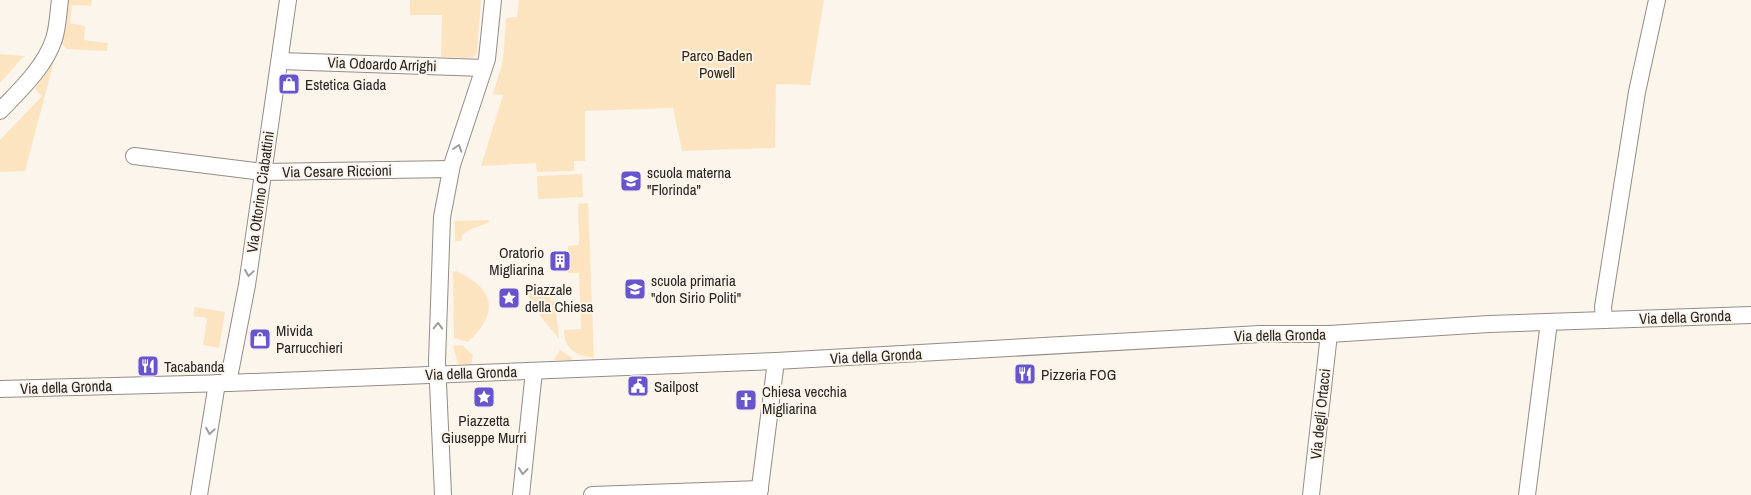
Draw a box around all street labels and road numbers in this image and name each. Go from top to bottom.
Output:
street label: Via Odoardo Arrighi [327,52,437,76]
street label: Via Ottorino Ciabattini [241,130,279,254]
street label: Via Cesare Riccioni [282,160,392,182]
street label: Via della Gronda [1639,305,1732,329]
street label: Via della Gronda [1234,324,1326,346]
street label: Via della Gronda [829,343,923,369]
street label: Via della Gronda [425,361,518,385]
street label: Via degli Ortacci [1305,367,1335,461]
street label: Via della Gronda [20,375,113,399]

